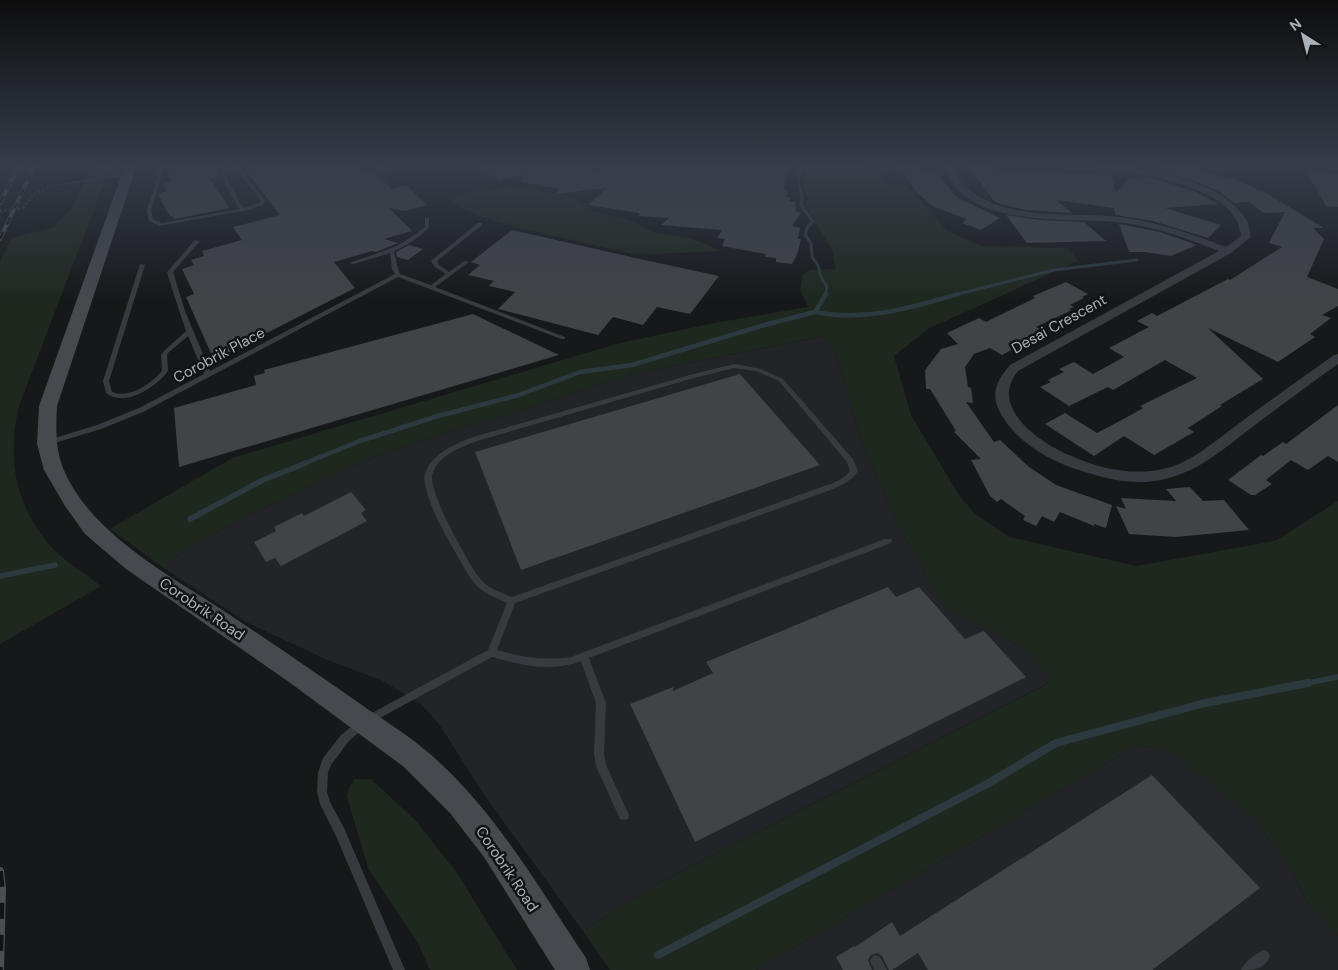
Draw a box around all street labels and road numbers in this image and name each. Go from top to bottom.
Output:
street label: Desai Crescent [1008,290,1110,358]
street label: Corobrik Place [170,322,268,388]
street label: Corobrik Road [155,573,249,645]
street label: Corobrik Road [471,822,543,916]

